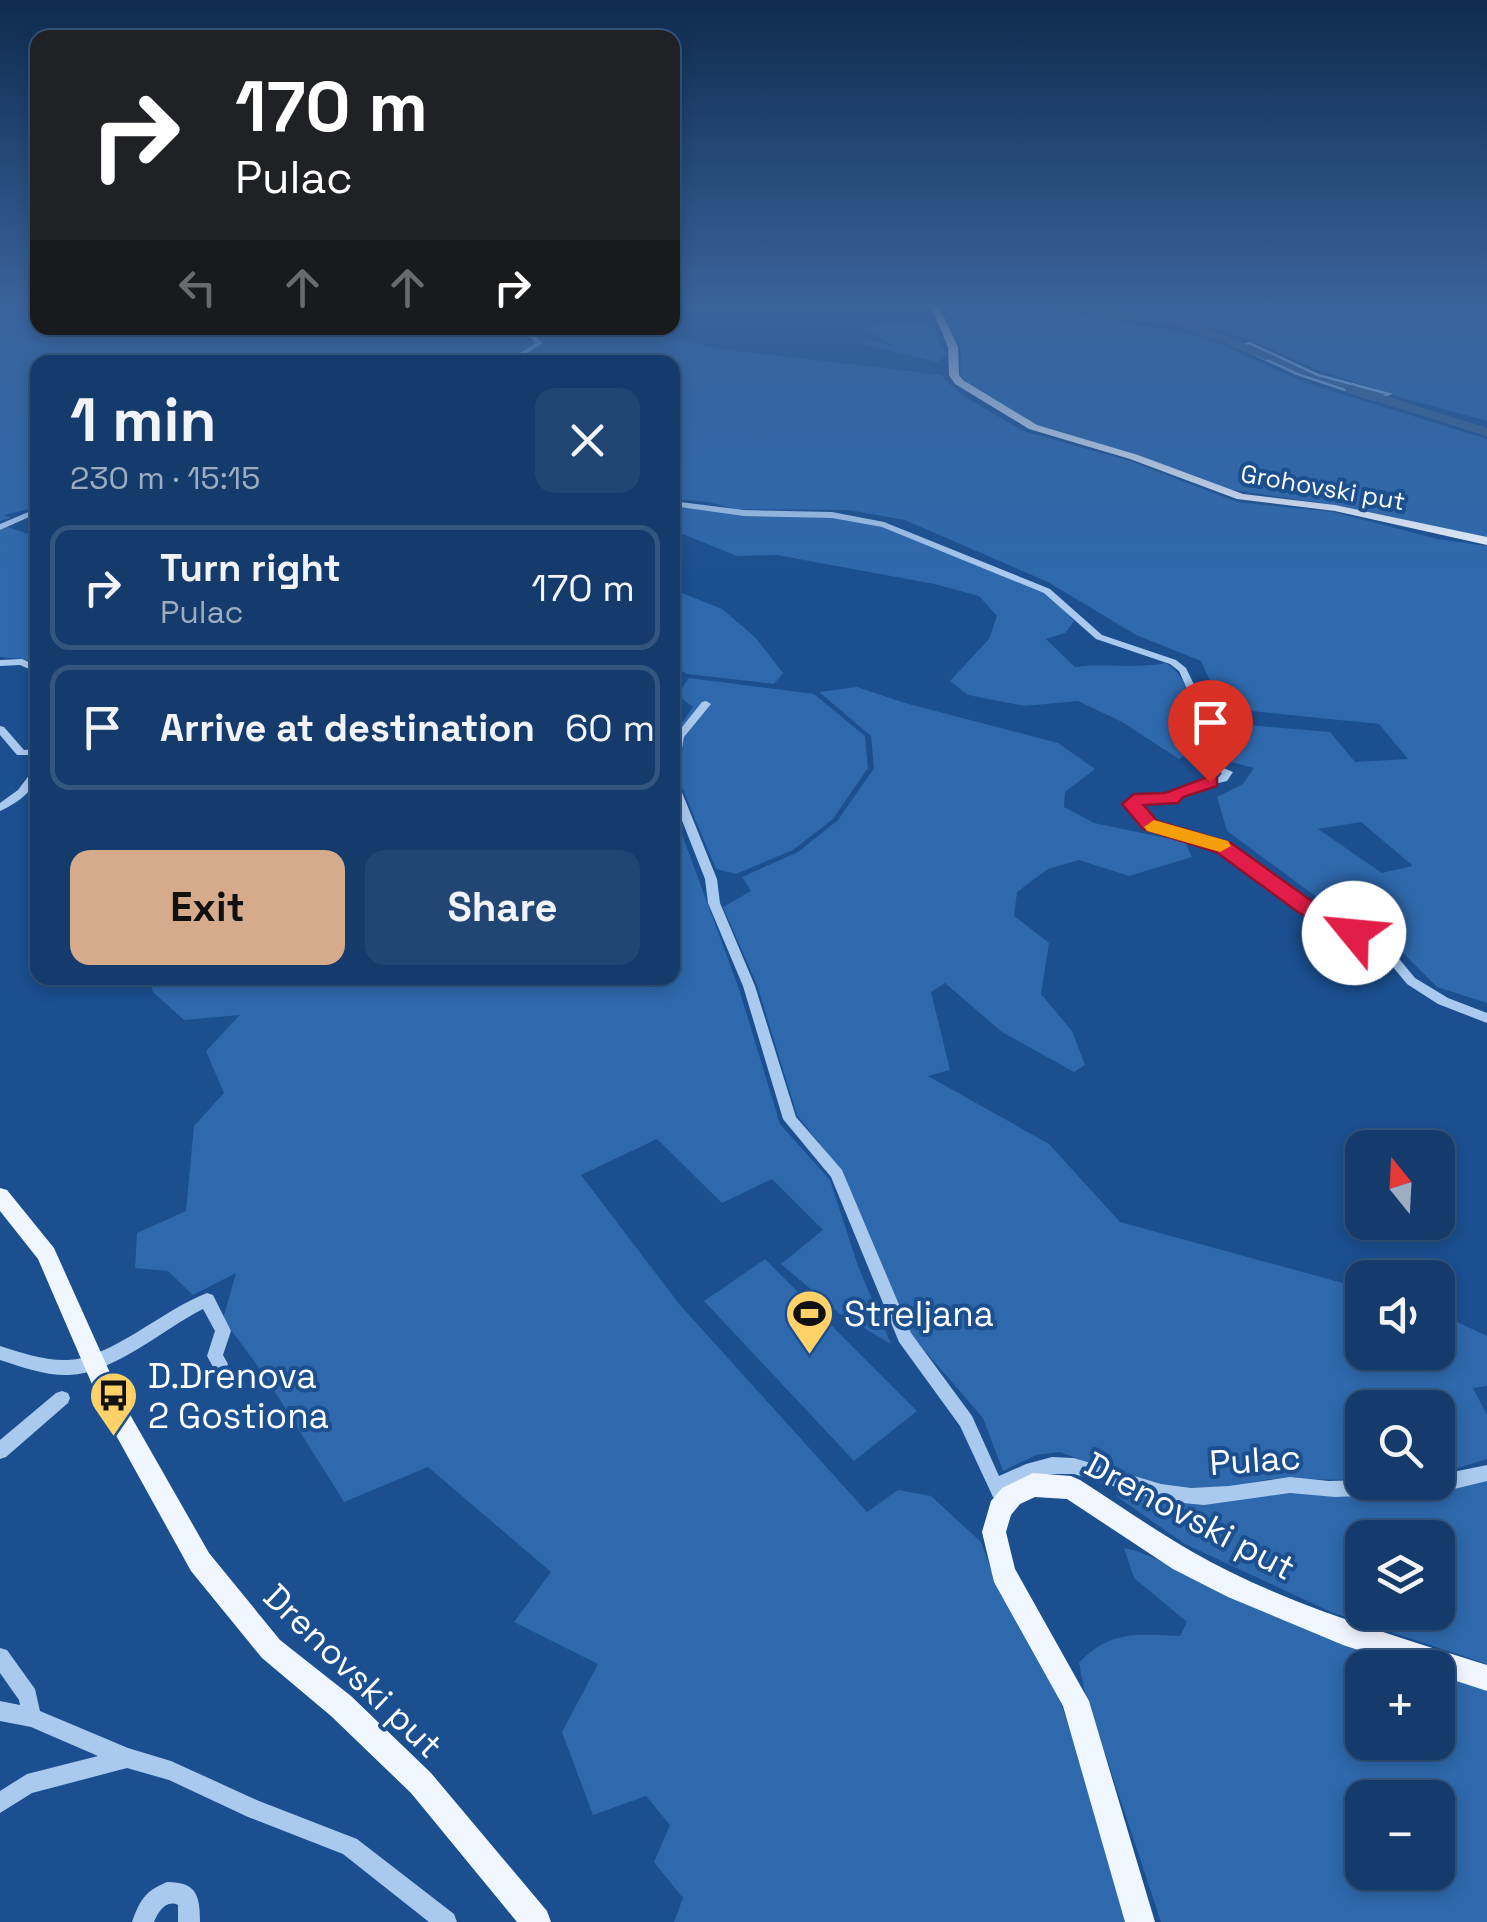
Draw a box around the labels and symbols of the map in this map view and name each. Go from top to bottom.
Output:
street label: Grohovski put [1238,457,1408,517]
pin [1168,680,1253,783]
position arrow [1302,881,1406,985]
north arrow [1345,1130,1455,1240]
sports icon: Streljana [783,1288,835,1356]
place label: Streljana [844,1292,994,1336]
place label: D.Drenova 2 Gostiona [148,1354,329,1438]
bus stop icon: D.Drenova 2 Gostiona [87,1370,139,1438]
street label: Pulac [1208,1435,1302,1485]
street label: Drenovski put [1077,1442,1303,1590]
street label: Drenovski put [254,1575,452,1767]

